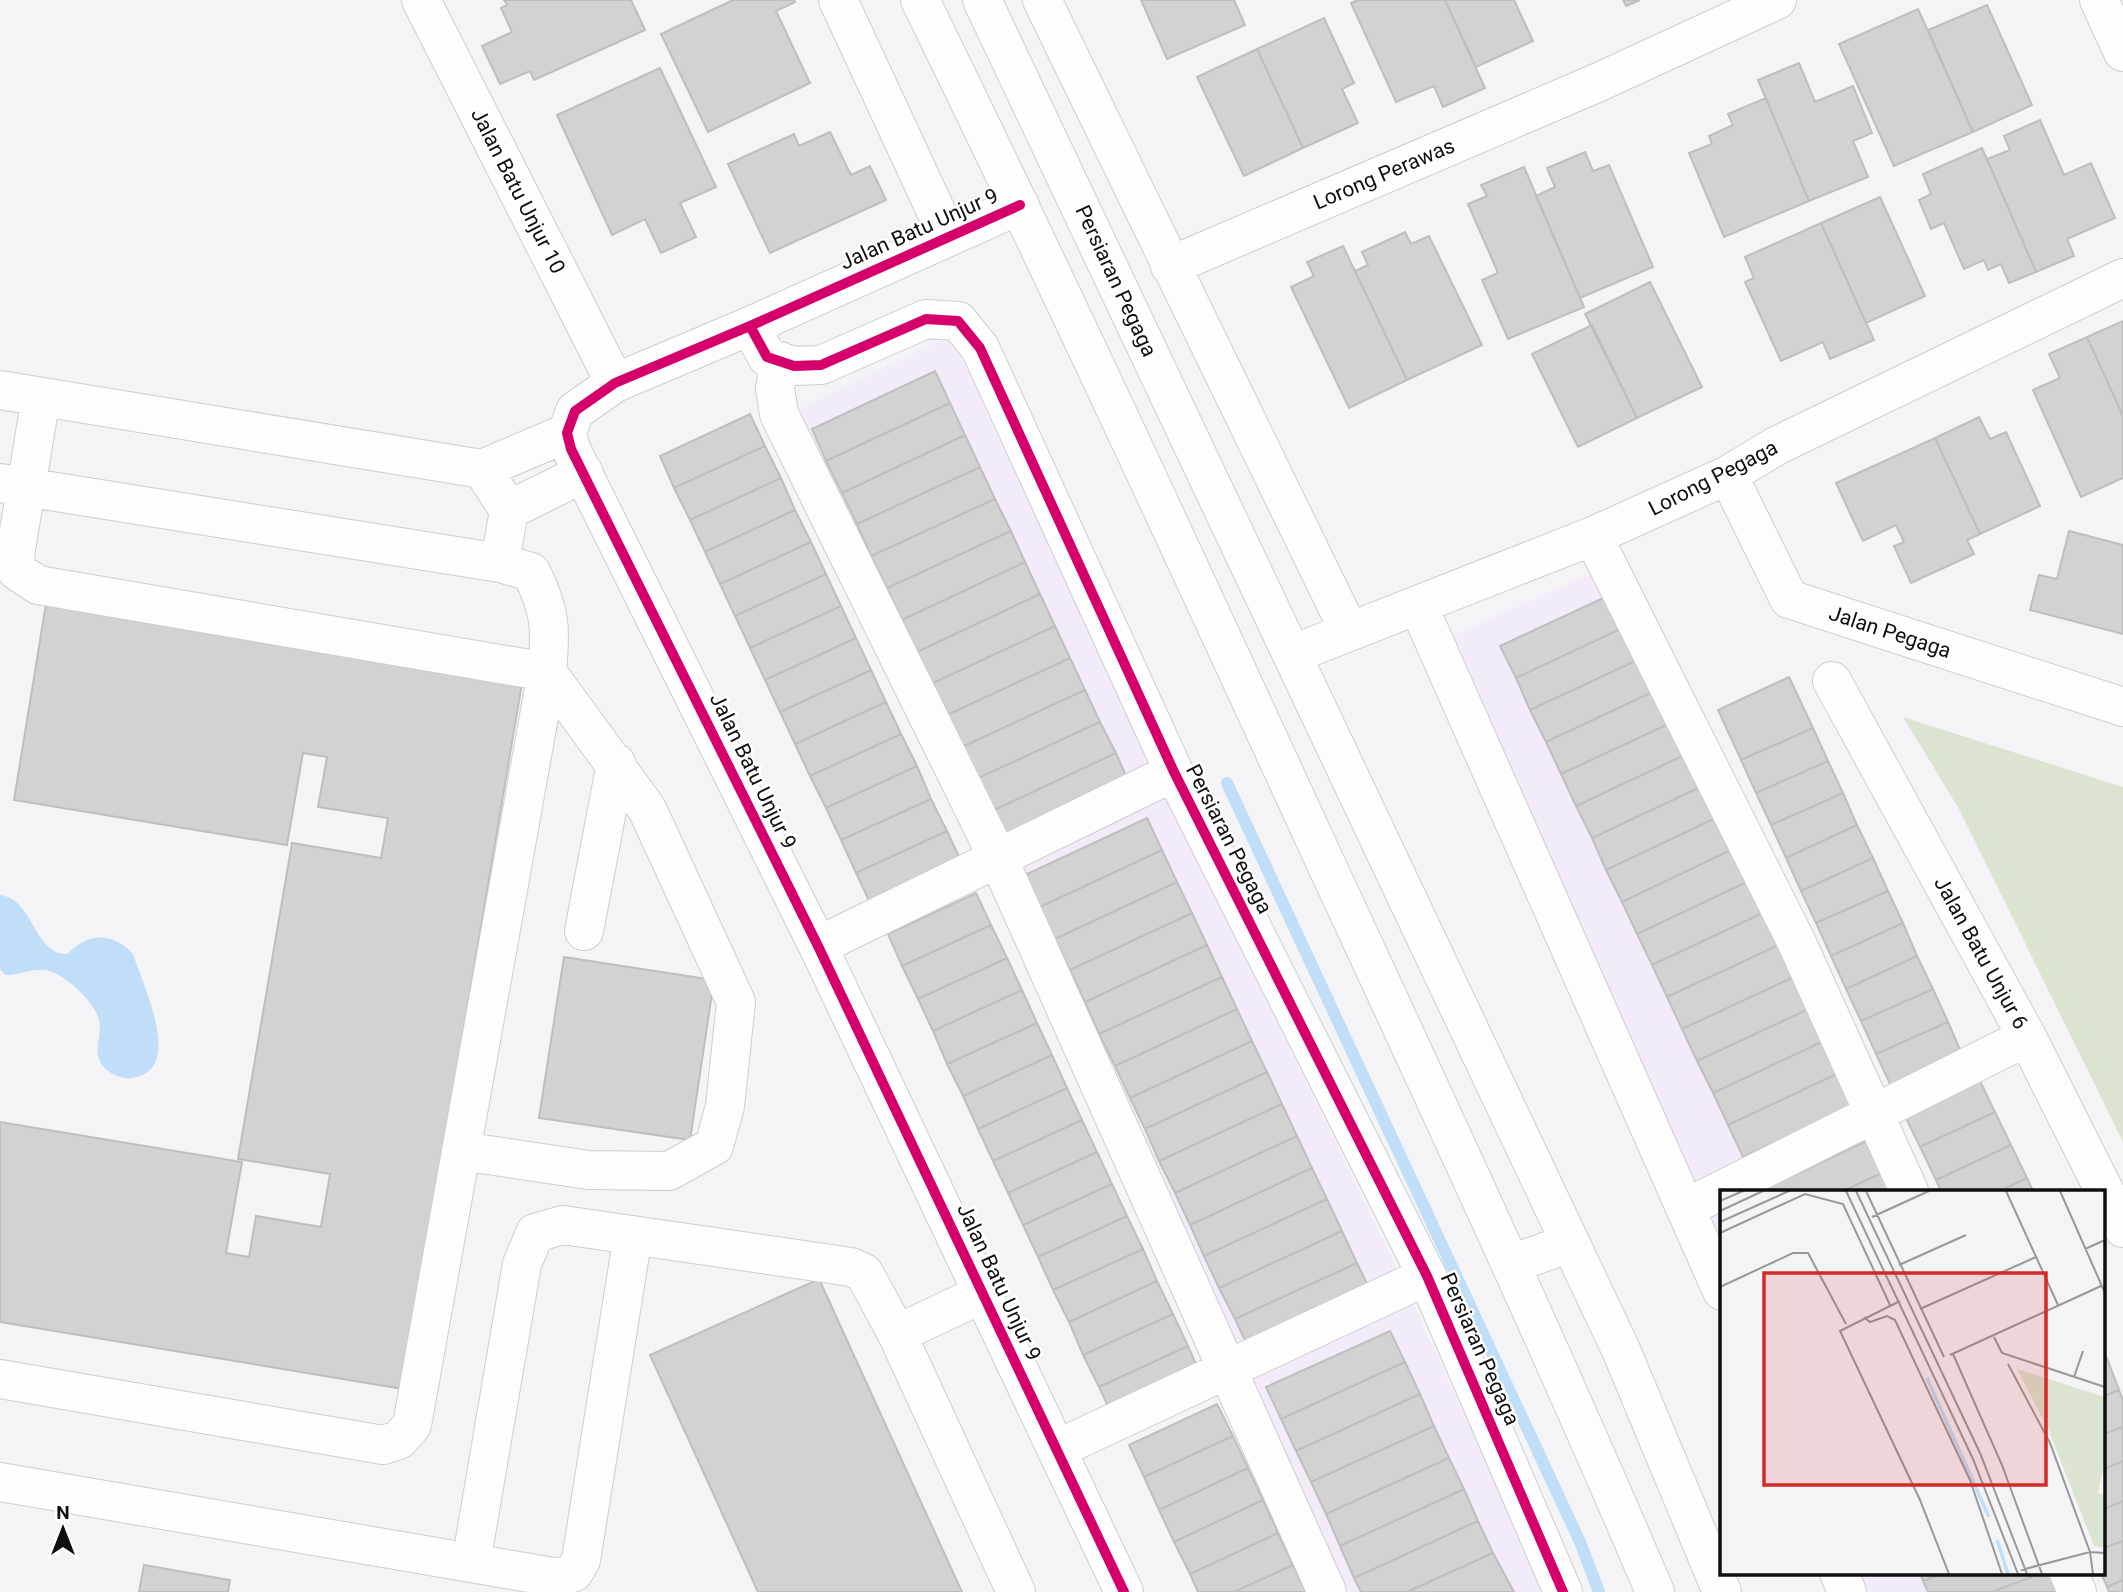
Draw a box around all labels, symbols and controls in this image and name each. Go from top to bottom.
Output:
street label: Jalan Batu Unjur 10 [466,104,570,278]
street label: Lorong Perawas [1310,133,1458,215]
street label: Jalan Batu Unjur 9 [836,183,1002,275]
street label: Persiaran Pegaga [1070,201,1162,361]
street label: Lorong Pegaga [1645,435,1781,521]
street label: Jalan Pegaga [1826,601,1954,663]
street label: Jalan Batu Unjur 9 [705,689,801,853]
street label: Persiaran Pegaga [1181,760,1277,918]
street label: Jalan Batu Unjur 6 [1929,873,2033,1033]
inset map [1720,1190,2106,1574]
street label: Jalan Batu Unjur 9 [952,1200,1046,1364]
street label: Persiaran Pegaga [1436,1269,1524,1429]
north arrow [28,1494,98,1564]
text: N [56,1501,70,1524]

